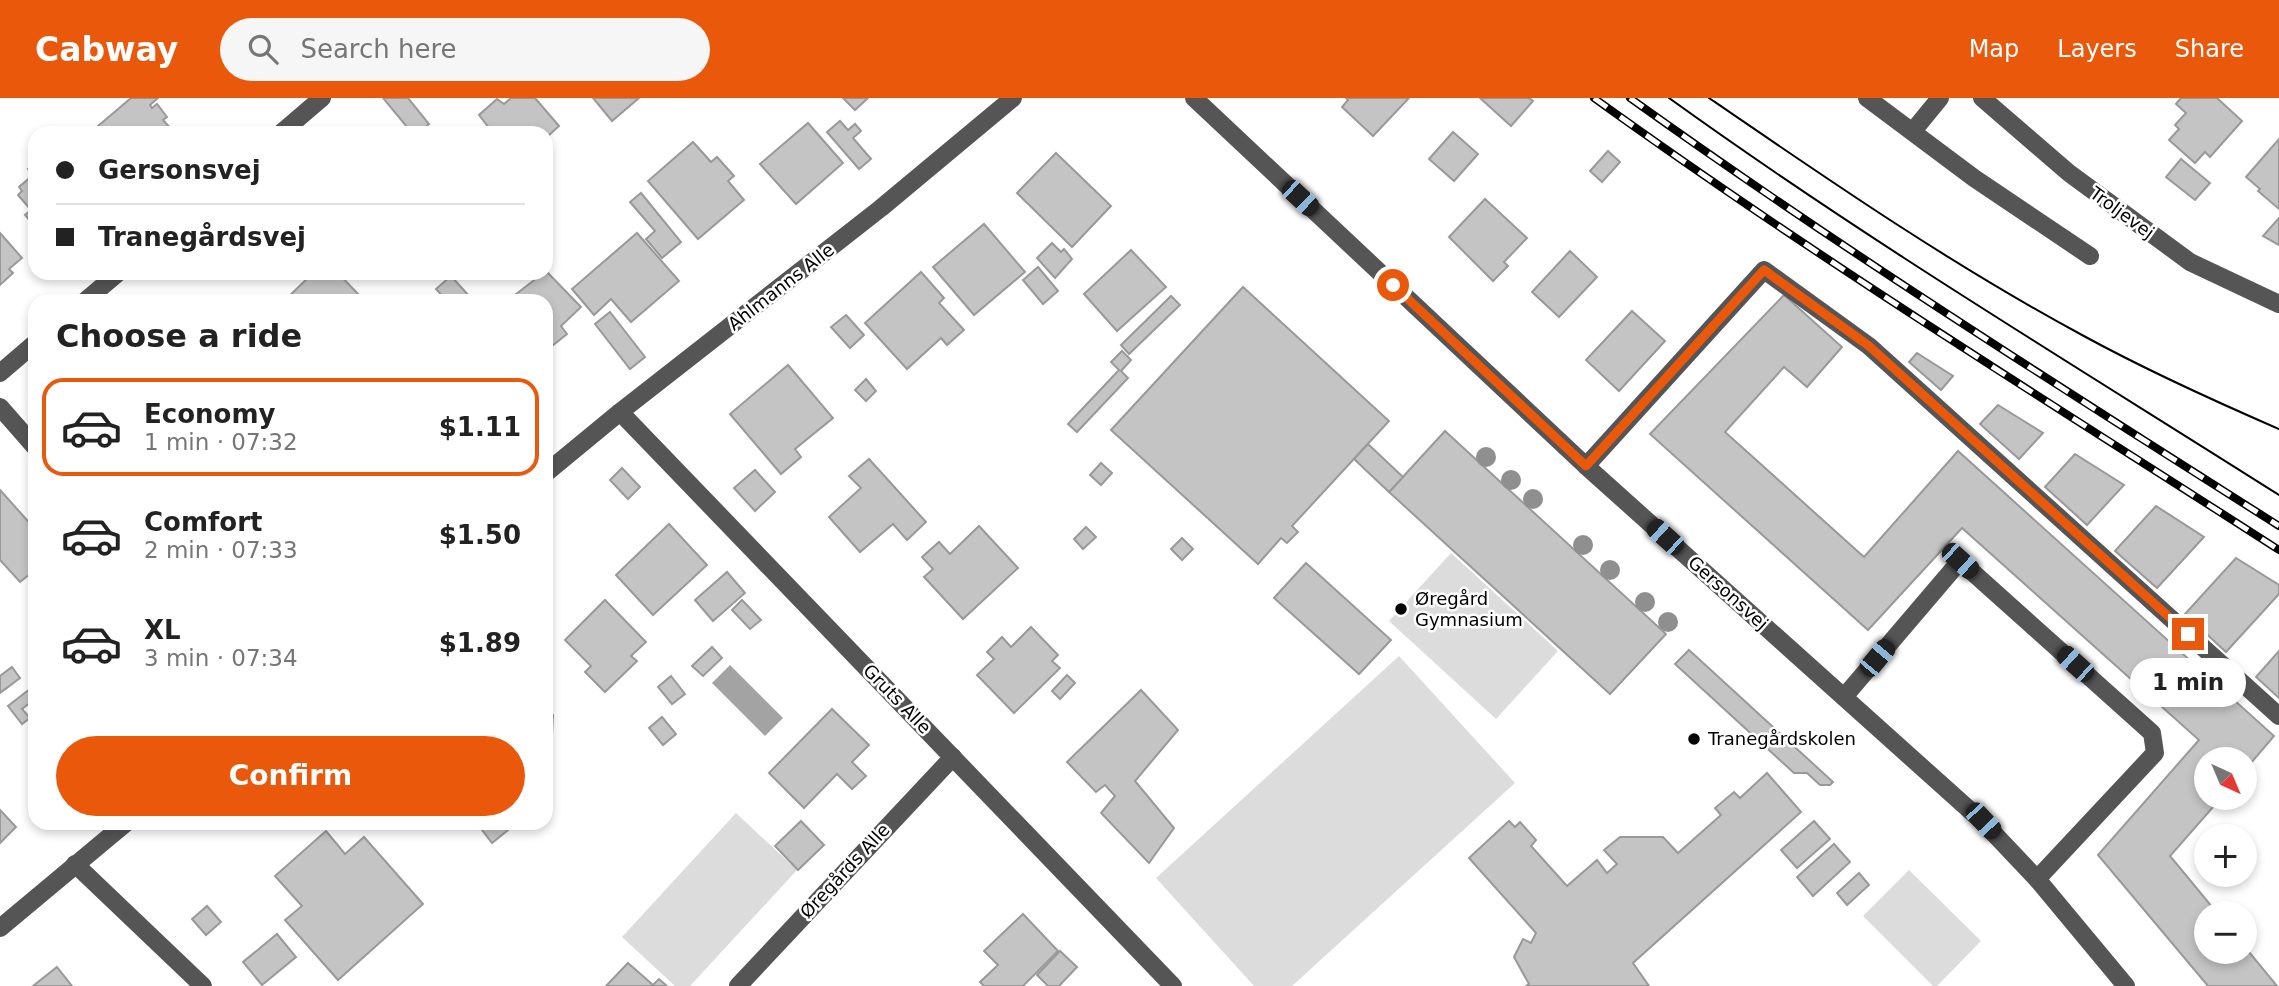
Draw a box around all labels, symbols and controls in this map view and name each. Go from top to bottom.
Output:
search box [220,18,710,81]
text: Cabway [35,30,178,69]
icon: search [244,30,282,68]
text: Search here [300,34,457,64]
text: Map [1969,35,2019,63]
text: Layers [2057,35,2137,63]
text: Share [2175,35,2244,63]
text: Gersonsvej [98,155,261,185]
car [1278,176,1323,220]
street label: Troljevej [2085,182,2158,243]
text: Tranegårdsvej [98,222,306,252]
street label: Ahlmanns Alle [724,239,838,334]
route start [1377,269,1409,301]
text: Choose a ride [56,317,302,355]
icon: car [60,396,123,459]
text: Economy [144,399,275,429]
text: $1.11 [439,412,521,442]
text: 1 min · 07:32 [144,429,298,455]
icon: car [60,504,123,567]
text: Comfort [144,507,262,537]
car [1643,515,1688,559]
text: $1.50 [439,520,521,550]
text: 2 min · 07:33 [144,537,298,563]
car [1938,539,1983,583]
street label: Gersonsvej [1684,551,1773,634]
place label: Øregård Gymnasium [1415,588,1523,630]
marker: Øregård Gymnasium [1393,601,1409,617]
icon: car [60,612,123,675]
text: XL [144,615,181,645]
route end [2172,618,2204,650]
text: $1.89 [439,628,521,658]
car [1856,635,1899,681]
car [2053,642,2098,686]
text: 3 min · 07:34 [144,645,298,671]
callout: 1 min [2130,658,2246,708]
street label: Gruts Alle [859,660,936,738]
text: 1 min [2152,669,2224,695]
place label: Tranegårdskolen [1707,728,1856,749]
marker: Tranegårdskolen [1686,731,1702,747]
button: Confirm [56,736,525,816]
north arrow [2194,747,2258,810]
map controls [2194,747,2257,964]
car [1961,798,2006,844]
street label: Øregårds Alle [795,819,894,922]
button: + [2194,824,2257,887]
button: − [2194,901,2257,964]

